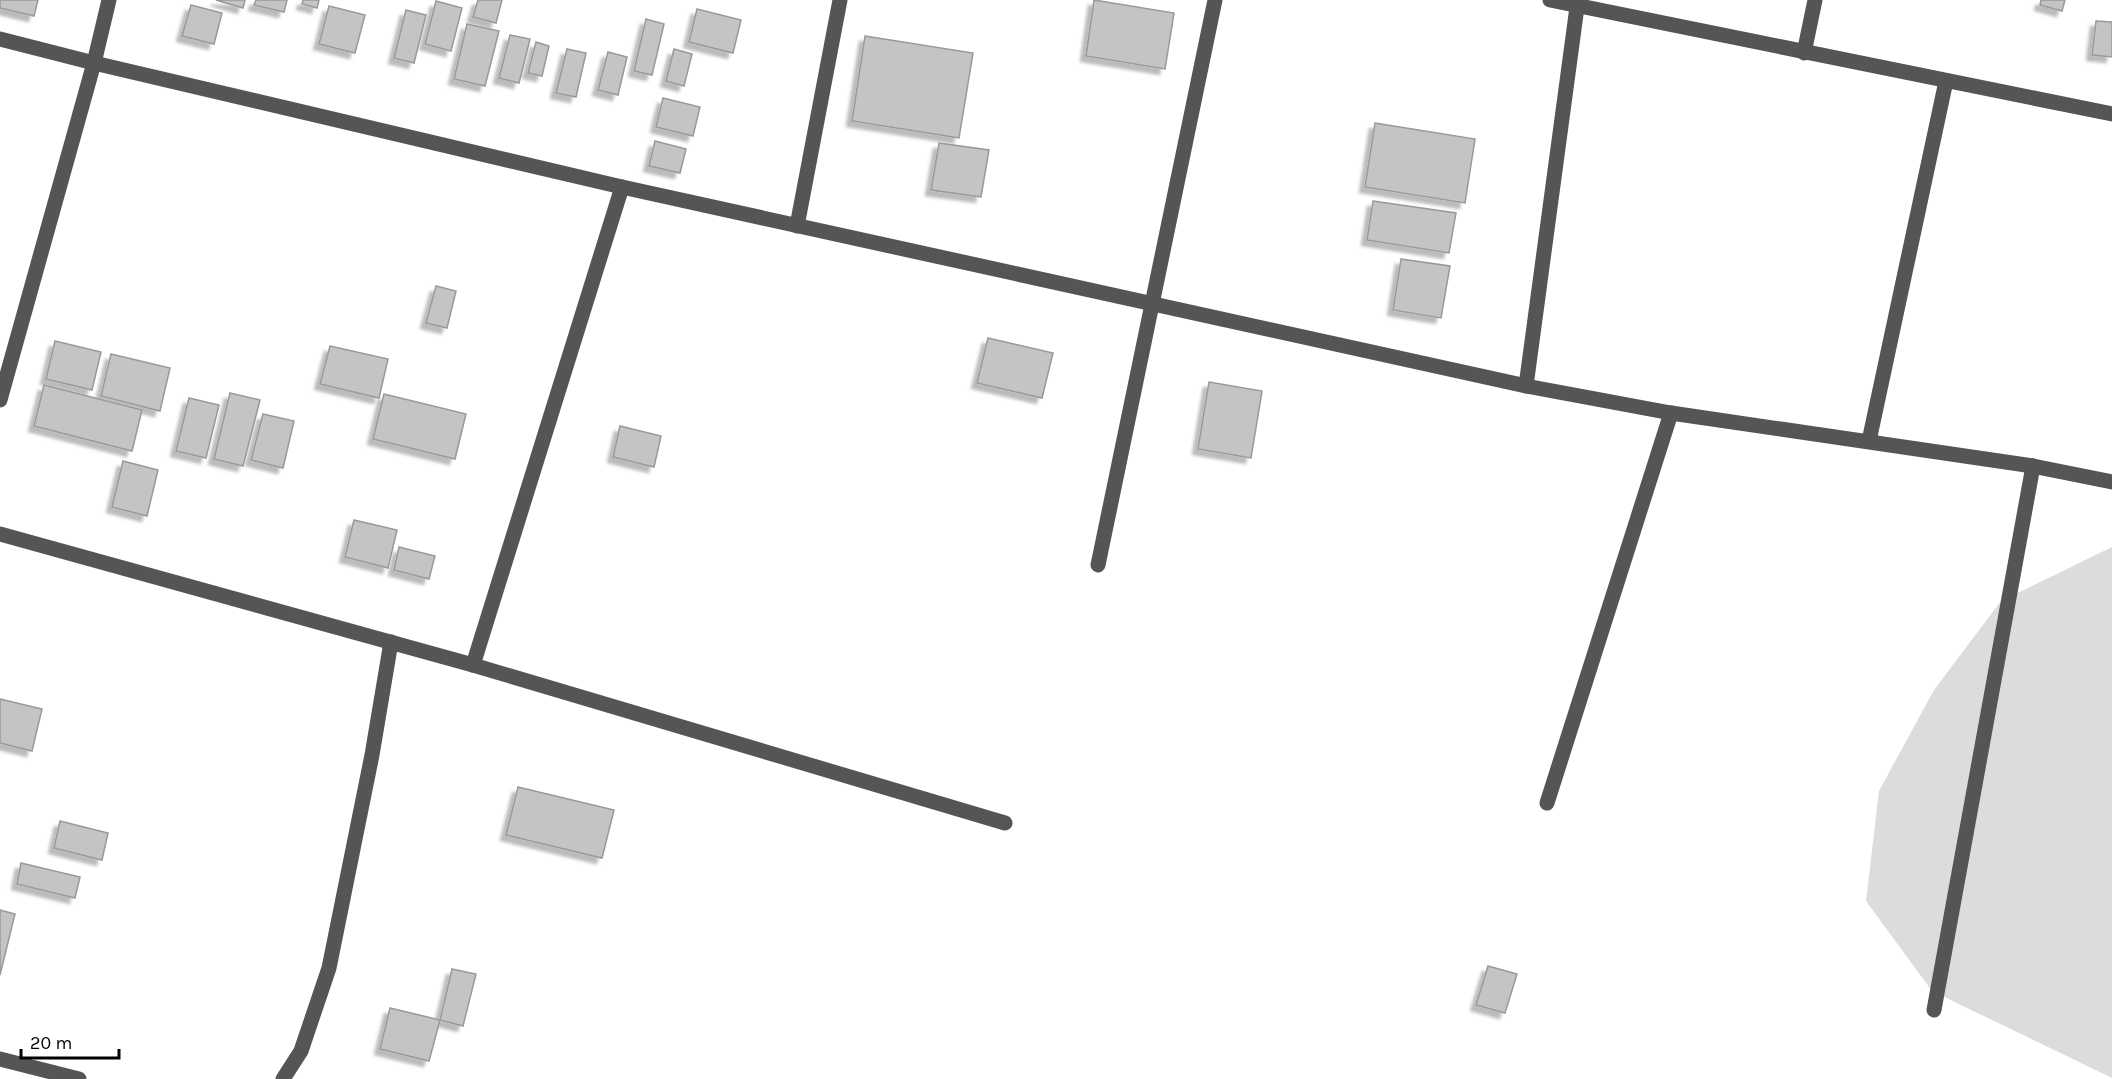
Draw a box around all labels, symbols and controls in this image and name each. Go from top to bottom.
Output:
scale bar [21,1022,118,1060]
text: 20 m [30,1032,72,1054]

